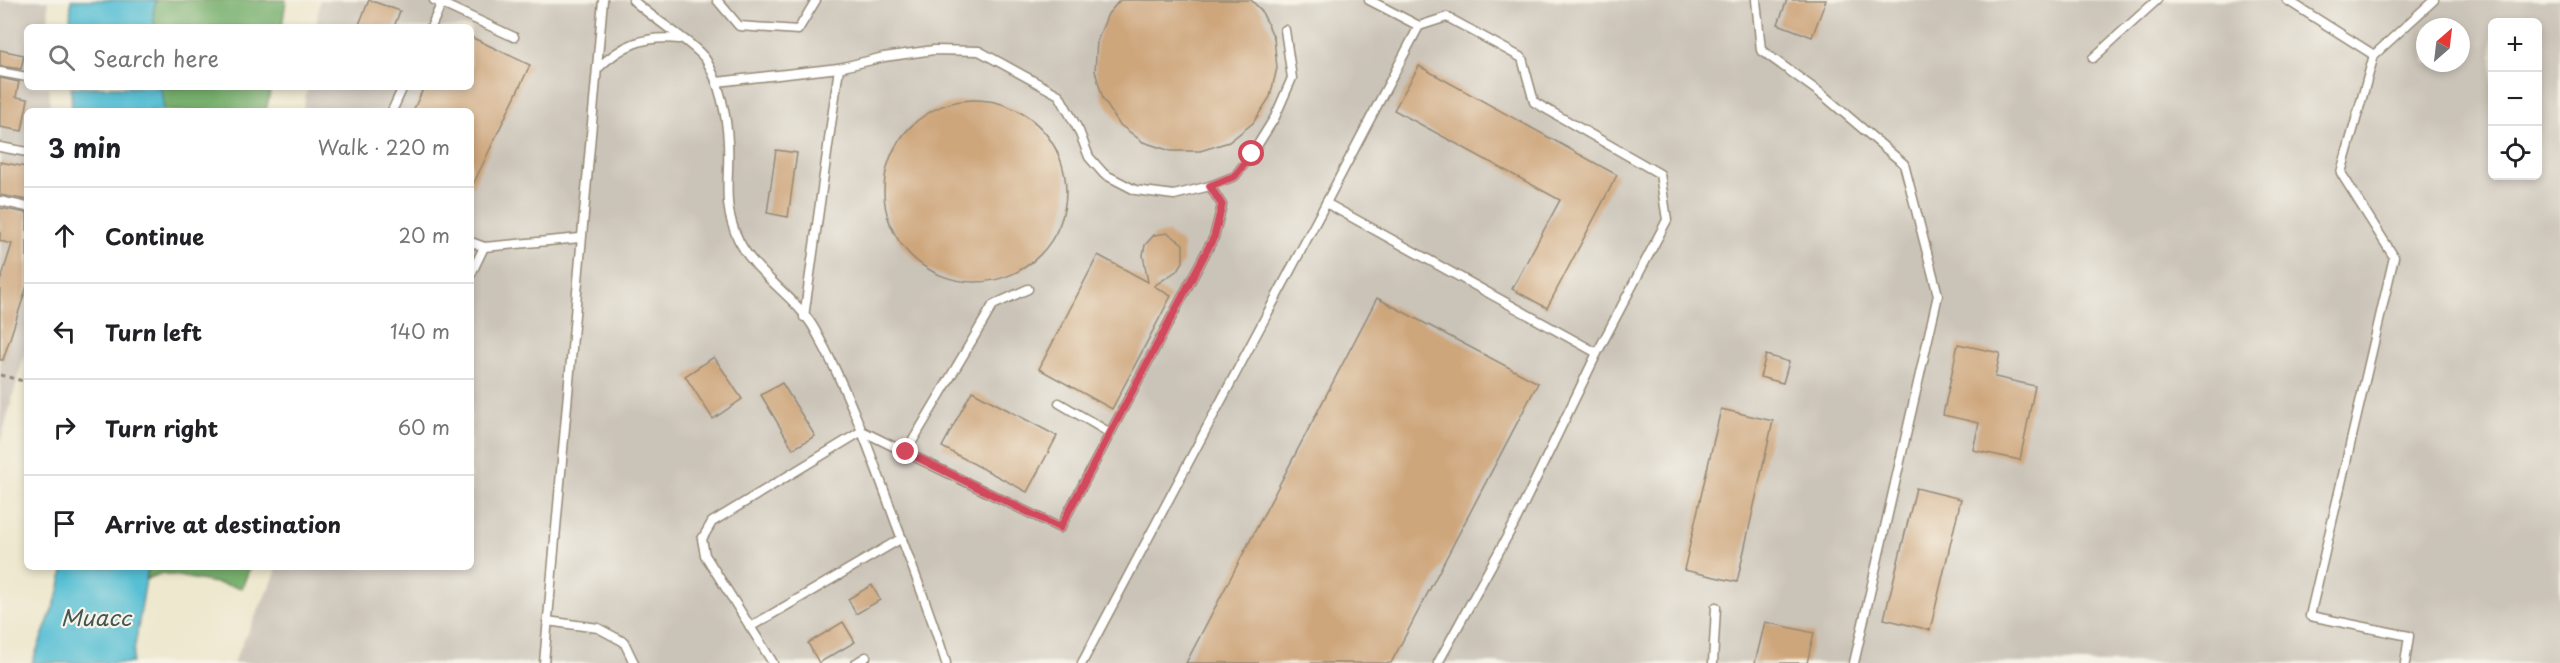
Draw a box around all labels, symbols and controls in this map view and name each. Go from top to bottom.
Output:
north arrow [2416,18,2470,72]
map controls [2488,18,2542,180]
button: + [2488,18,2542,72]
search box [24,24,474,90]
icon: search [45,41,78,74]
text: Search here [93,41,219,74]
button: − [2488,72,2542,126]
button: locate [2488,126,2542,180]
text: 3 min [48,128,121,167]
text: Walk · 220 m [318,132,450,162]
route start [1238,140,1264,166]
icon: ahead [48,219,81,252]
text: Continue [105,219,204,252]
text: 20 m [398,220,450,250]
icon: left [48,315,81,348]
text: Turn left [105,315,202,348]
text: 140 m [390,316,450,346]
icon: right [48,411,81,444]
text: Turn right [105,411,218,444]
text: 60 m [398,412,450,442]
route end [892,438,918,464]
icon: arrive [48,507,81,540]
text: Arrive at destination [105,507,341,540]
water label: Миасс [61,600,133,633]

